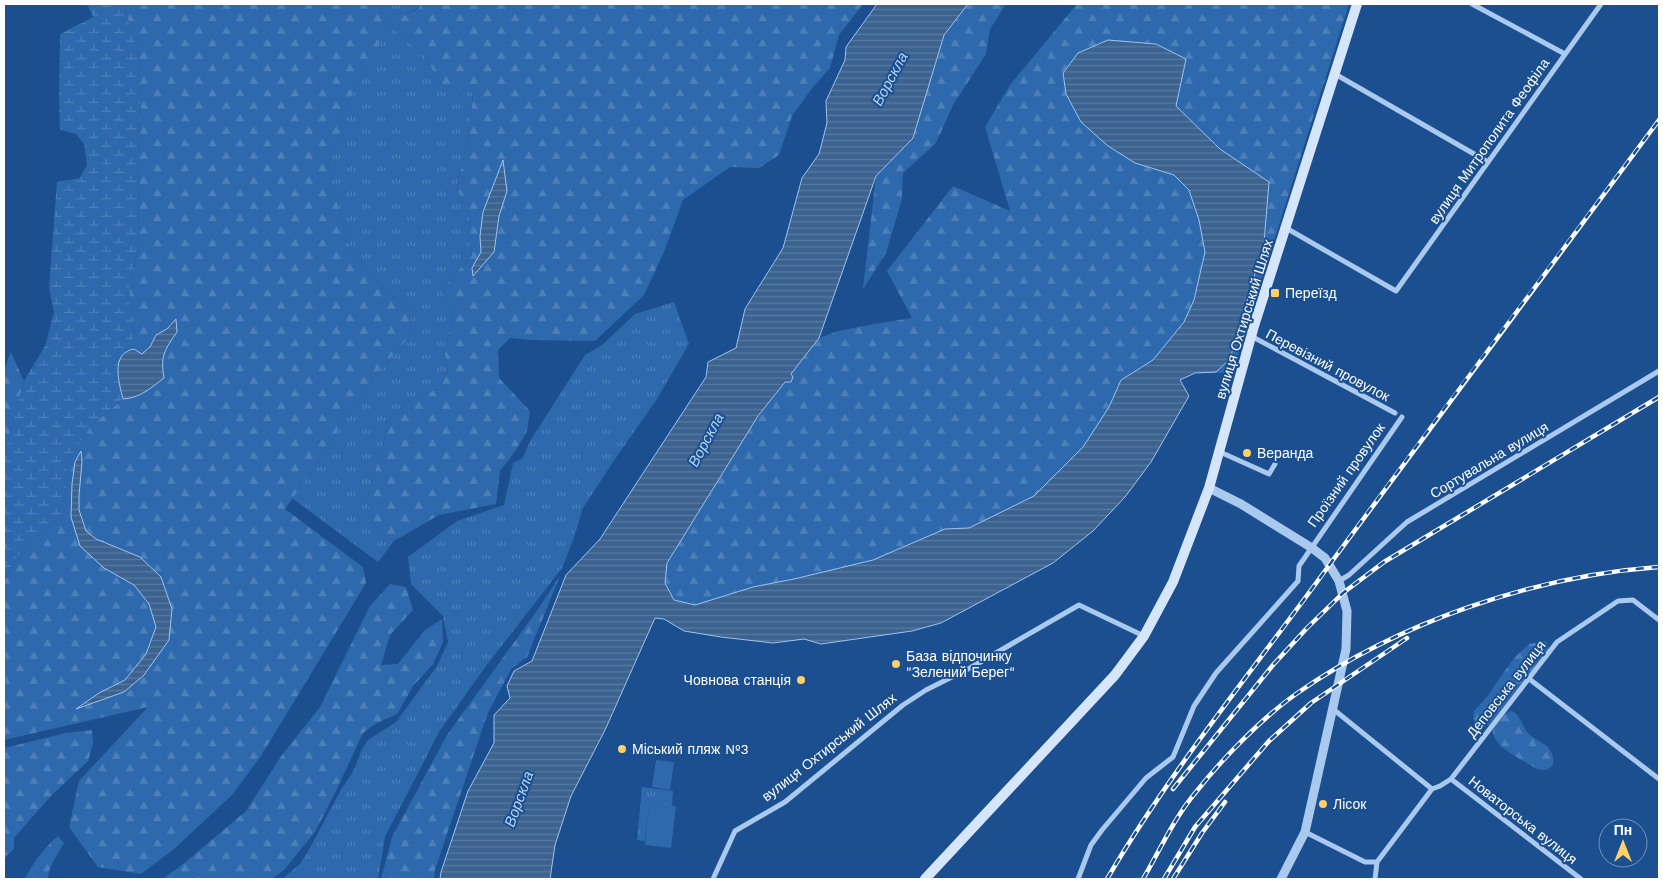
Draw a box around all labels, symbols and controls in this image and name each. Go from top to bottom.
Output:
water label: Ворскла [868,49,912,109]
street label: вулиця Митрополита Феофіла [1426,55,1553,227]
street label: вулиця Охтирський Шлях [1212,237,1276,401]
place label: Переїзд [1285,285,1337,301]
marker: Переїзд [1269,287,1281,299]
street label: Перевізний провулок [1263,326,1393,405]
water label: Ворскла [684,410,728,470]
street label: Сортувальна вулиця [1427,418,1551,502]
street label: Проїзний провулок [1304,419,1388,530]
place label: Веранда [1257,445,1314,461]
marker: Веранда [1241,447,1253,459]
street label: Деповська вулиця [1463,637,1549,741]
place label: База відпочинку "Зелений Берег" [906,648,1015,680]
marker: База відпочинку "Зелений Берег" [890,658,902,670]
place label: Човнова станція [684,672,791,688]
marker: Човнова станція [795,674,807,686]
street label: вулиця Охтирський Шлях [759,690,899,804]
place label: Міський пляж №3 [632,741,749,757]
marker: Міський пляж №3 [616,743,628,755]
water label: Ворскла [501,769,537,829]
street label: Новаторська вулиця [1466,773,1580,867]
place label: Лісок [1333,796,1367,812]
marker: Лісок [1317,798,1329,810]
north arrow [1598,818,1648,868]
text: Пн [1614,822,1632,838]

